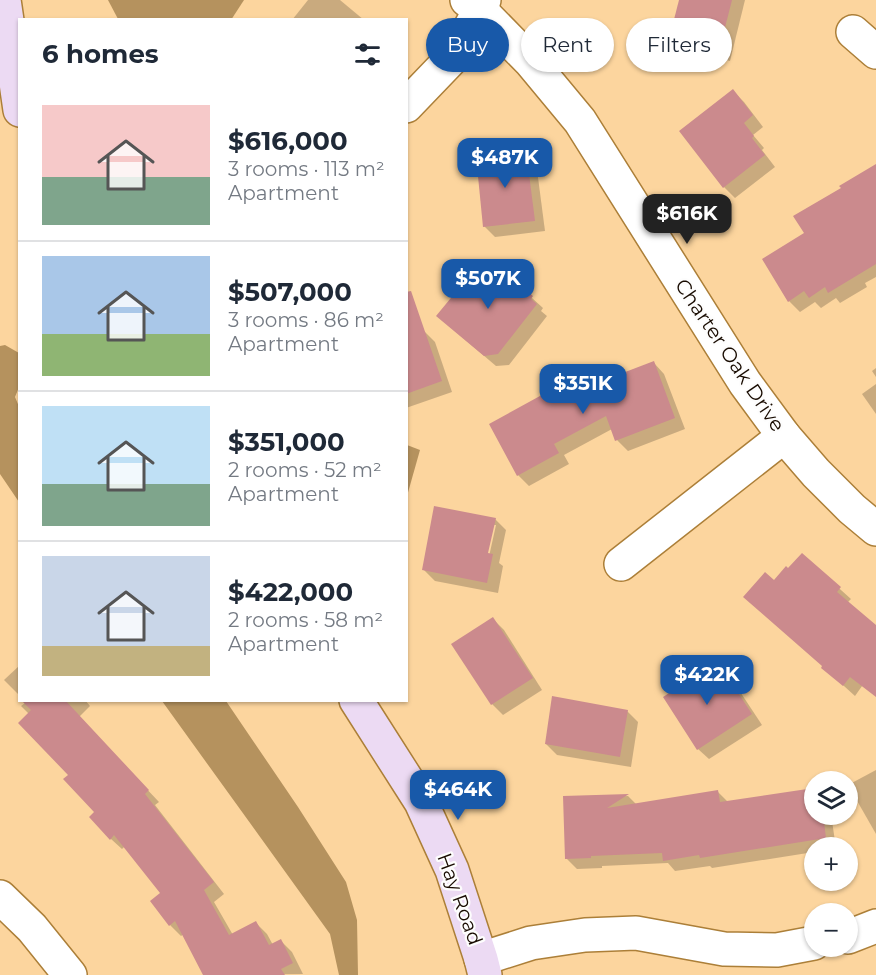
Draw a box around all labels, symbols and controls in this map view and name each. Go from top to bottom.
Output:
chip: Buy [426,18,509,72]
chip: Rent [521,18,614,72]
chip: Filters [626,18,732,72]
text: 6 homes [42,38,159,70]
icon: filters [351,38,384,71]
text: $616,000 [228,125,348,157]
icon: home [90,129,162,201]
pin: $487K [463,138,547,189]
text: $487K [471,145,539,169]
text: 3 rooms · 113 m² [228,157,385,181]
text: Apartment [228,181,339,205]
pin: $616K [645,194,729,245]
text: $616K [657,201,717,225]
pin: $507K [446,259,530,310]
text: $507K [455,266,521,290]
street label: Charter Oak Drive [670,274,790,436]
text: $507,000 [228,276,352,308]
icon: home [90,280,162,352]
text: 3 rooms · 86 m² [228,308,384,332]
text: Apartment [228,332,339,356]
pin: $351K [541,364,625,415]
text: $351K [554,371,612,395]
text: $351,000 [228,426,345,458]
icon: home [90,430,162,502]
text: 2 rooms · 52 m² [228,458,382,482]
text: Apartment [228,482,339,506]
text: $422,000 [228,576,353,608]
icon: home [90,580,162,652]
text: 2 rooms · 58 m² [228,608,383,632]
text: Apartment [228,632,339,656]
pin: $422K [665,655,749,706]
text: $422K [674,662,740,686]
pin: $464K [416,770,500,821]
map controls [804,771,858,957]
button: layers [804,771,858,825]
text: $464K [424,777,492,801]
button: + [804,837,858,891]
street label: Hay Road [432,850,488,948]
button: − [804,903,858,957]

